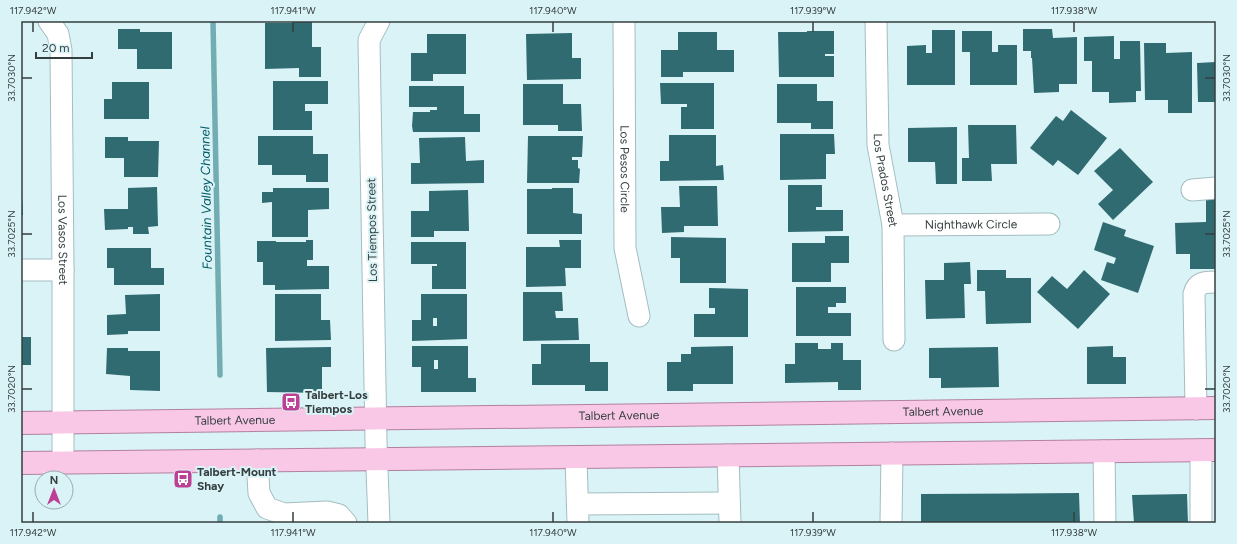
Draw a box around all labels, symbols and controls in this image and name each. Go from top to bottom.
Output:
text: 117.942°W [10,4,57,17]
text: 117.941°W [271,4,316,17]
text: 117.940°W [529,4,577,17]
text: 117.939°W [790,4,836,17]
text: 117.938°W [1051,4,1098,17]
scale bar [36,34,92,60]
text: 20 m [42,41,70,55]
text: 33.7030°N [5,54,18,102]
text: 33.7030°N [1220,54,1233,102]
street label: Los Pesos Circle [617,125,632,213]
water label: Fountain Valley Channel [197,126,215,270]
street label: Los Prados Street [871,133,900,229]
street label: Los Tiempos Street [364,177,380,282]
street label: Los Vasos Street [55,195,70,286]
text: 33.7025°N [5,210,18,258]
text: 33.7025°N [1220,210,1233,258]
street label: Nighthawk Circle [925,217,1018,232]
text: 33.7020°N [5,365,18,413]
text: 33.7020°N [1220,365,1233,413]
place label: Talbert-Los Tiempos [305,388,368,416]
bus stop icon: Talbert-Los Tiempos [280,391,302,413]
street label: Talbert Avenue [903,404,984,419]
street label: Talbert Avenue [579,408,660,423]
street label: Talbert Avenue [195,413,276,428]
place label: Talbert-Mount Shay [197,465,277,493]
bus stop icon: Talbert-Mount Shay [172,468,194,490]
north arrow [34,470,74,510]
text: N [50,474,58,487]
text: 117.942°W [10,526,57,539]
text: 117.941°W [271,526,316,539]
text: 117.940°W [529,526,577,539]
text: 117.939°W [790,526,836,539]
text: 117.938°W [1051,526,1098,539]

